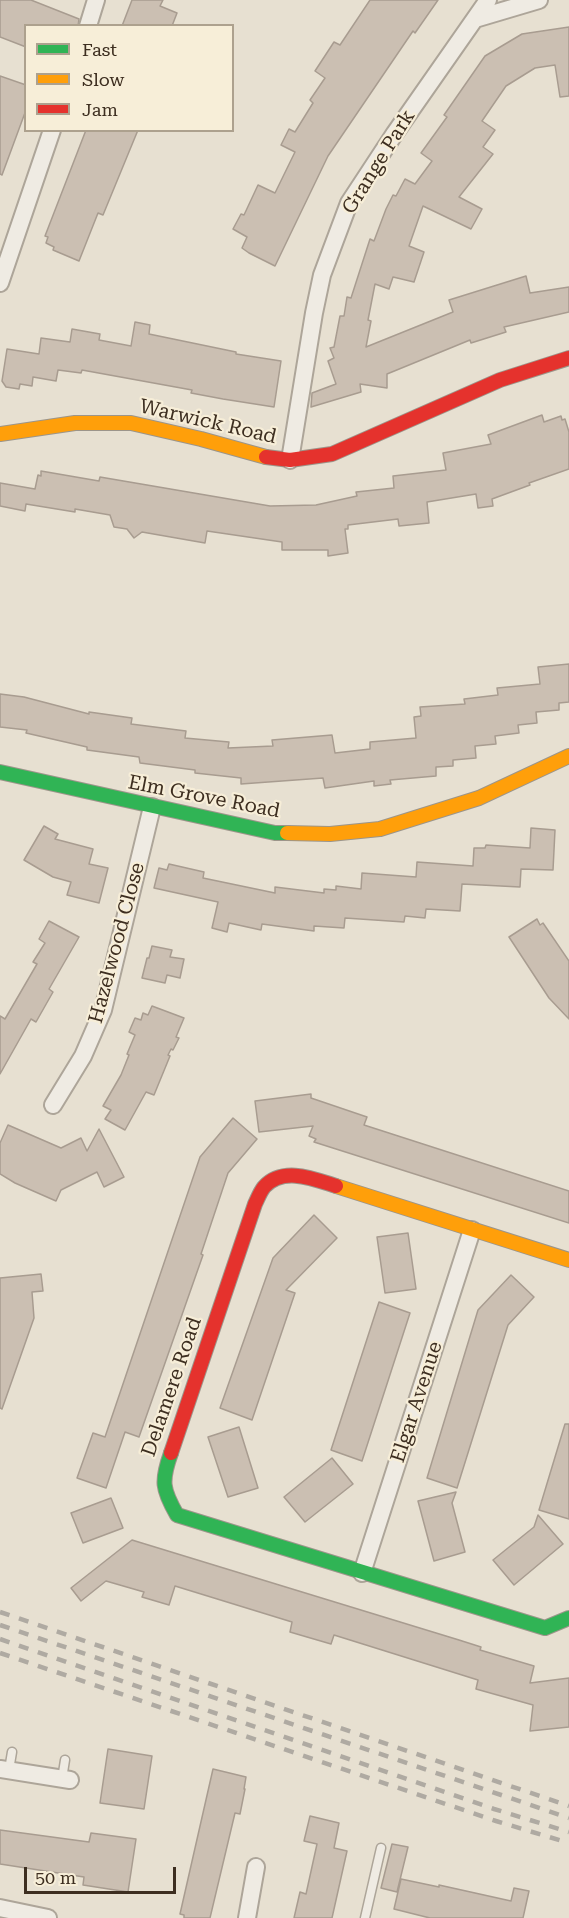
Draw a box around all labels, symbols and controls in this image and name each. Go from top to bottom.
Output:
legend [24,24,234,132]
text: Fast [82,39,117,60]
text: Slow [82,69,124,90]
text: Jam [82,99,118,120]
street label: Grange Park [337,105,421,219]
street label: Warwick Road [137,395,279,449]
street label: Elm Grove Road [126,771,282,823]
street label: Hazelwood Close [84,860,150,1026]
street label: Delamere Road [137,1314,207,1460]
street label: Elgar Avenue [386,1338,448,1466]
scale bar [27,1855,178,1893]
text: 50 m [35,1867,76,1888]

